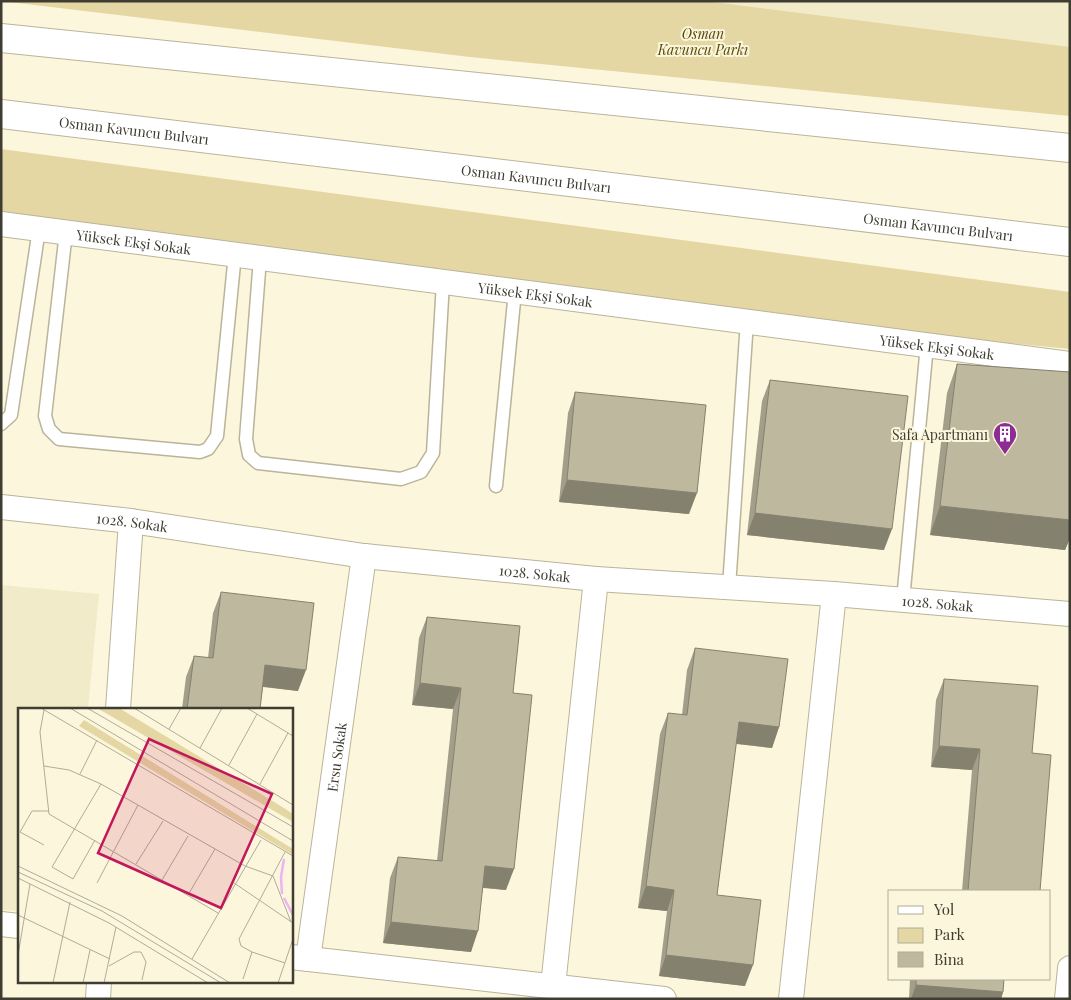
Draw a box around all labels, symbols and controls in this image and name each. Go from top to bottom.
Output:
park label: Osman Kavuncu Parkı [657,24,748,59]
street label: Osman Kavuncu Bulvarı [58,112,210,148]
street label: Osman Kavuncu Bulvarı [460,160,612,196]
street label: Osman Kavuncu Bulvarı [862,208,1014,245]
street label: Yüksek Ekşi Sokak [74,224,193,258]
street label: Yüksek Ekşi Sokak [476,277,594,311]
street label: Yüksek Ekşi Sokak [877,330,996,364]
building icon: Safa Apartmanı [992,421,1018,455]
place label: Safa Apartmanı [892,425,988,444]
street label: 1028. Sokak [95,508,170,536]
street label: 1028. Sokak [498,560,572,586]
street label: 1028. Sokak [901,590,975,615]
inset map [18,708,292,982]
street label: Ersu Sokak [322,721,350,793]
legend [888,890,1051,980]
text: Yol [933,899,954,919]
text: Park [934,924,966,944]
text: Bina [934,949,965,969]

